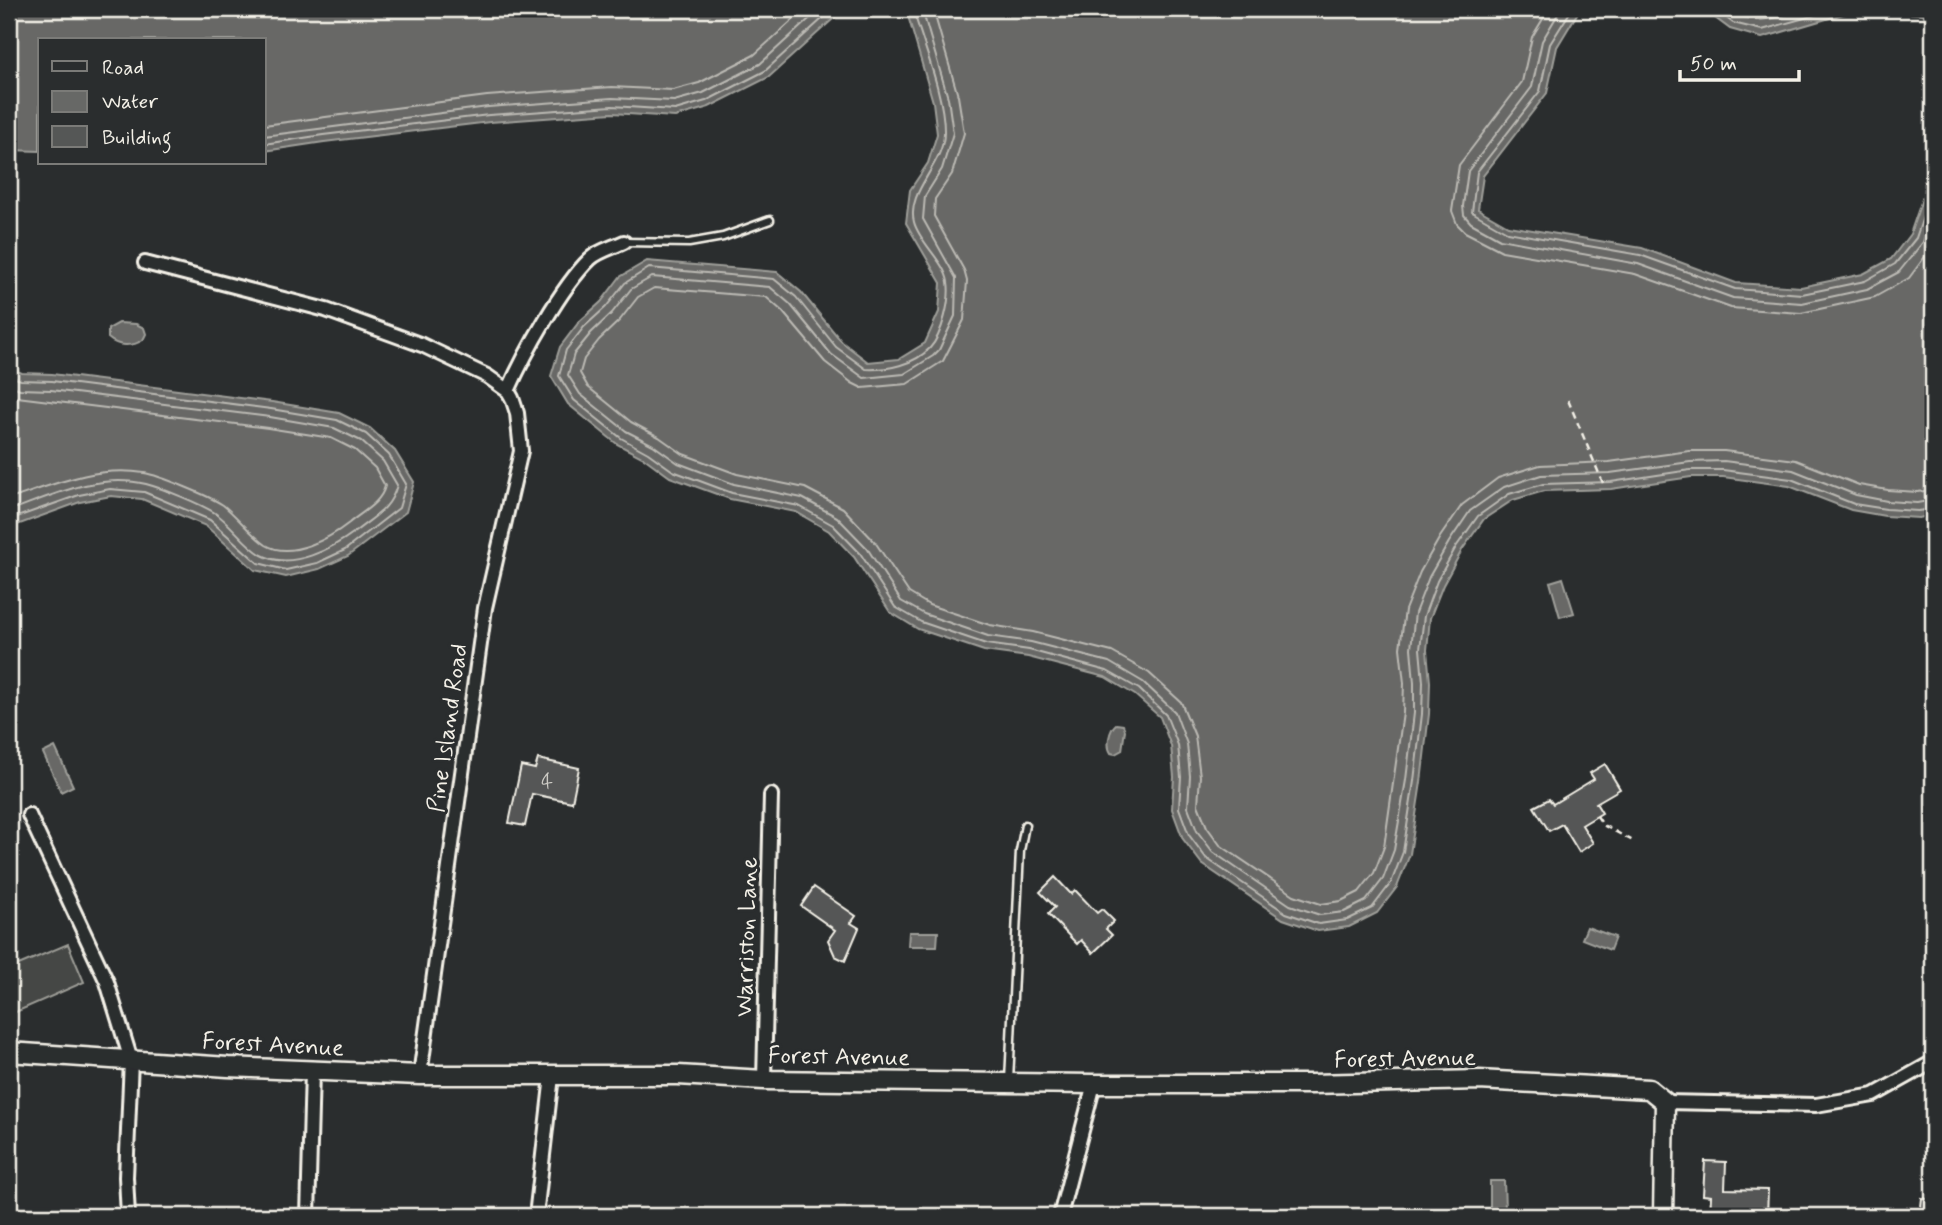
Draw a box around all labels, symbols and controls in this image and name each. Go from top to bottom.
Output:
legend [38,38,266,164]
scale bar [1680,38,1798,82]
text: 50 m [1690,50,1737,78]
text: Road [102,54,144,82]
text: Water [102,88,158,116]
text: Building [102,124,172,154]
street label: Pine Island Road [421,642,476,815]
house number: 4 [541,768,553,796]
street label: Warriston Lane [729,856,766,1018]
street label: Forest Avenue [201,1026,345,1065]
street label: Forest Avenue [768,1041,910,1074]
street label: Forest Avenue [1334,1043,1476,1076]

